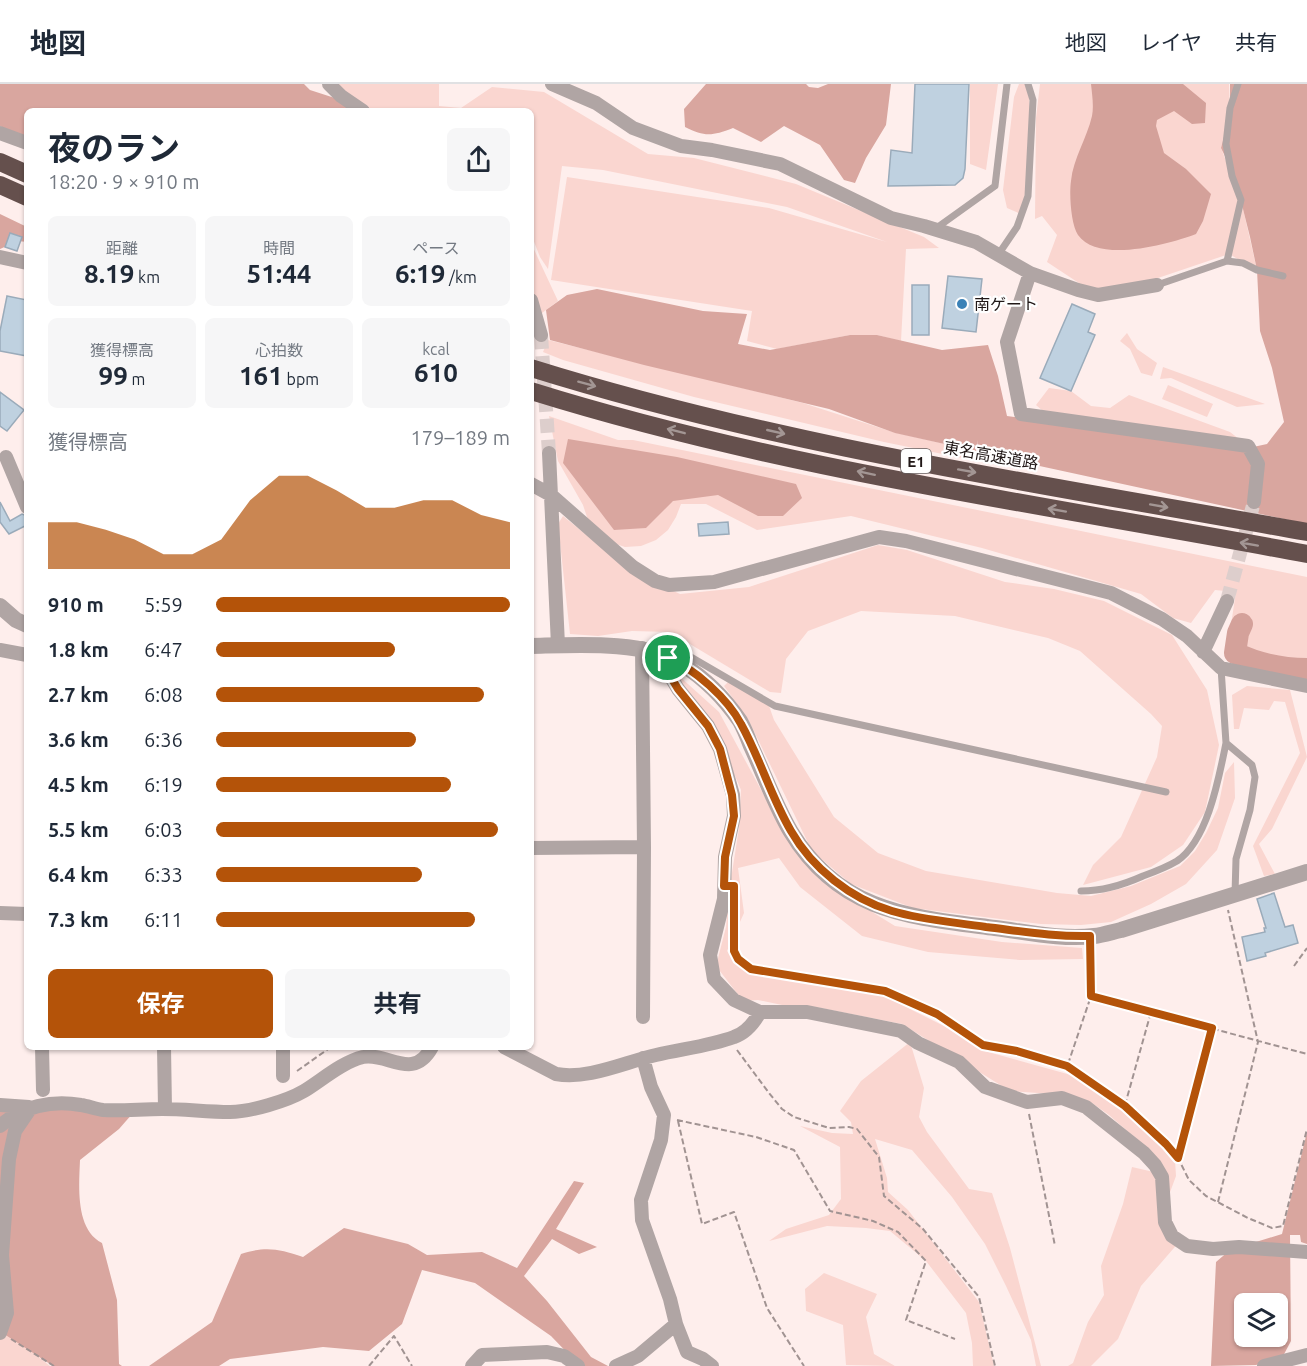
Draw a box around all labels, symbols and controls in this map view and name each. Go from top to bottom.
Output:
text: 地図 [30,27,86,58]
text: 地図 [1065,30,1107,54]
text: レイヤ [1140,30,1202,54]
text: 共有 [1235,30,1277,54]
button: share [447,128,510,191]
text: 夜のラン [48,129,180,166]
text: 18:20 · 9 × 910 m [48,170,200,193]
text: 距離 [106,239,138,257]
text: 時間 [263,239,295,257]
text: ペース [412,239,460,257]
text: 8.19 [84,259,134,288]
text: 51:44 [246,259,312,288]
text: 6:19 [395,259,445,288]
text: km [134,268,160,286]
text: /km [445,268,477,286]
place label: 南ゲート [974,295,1038,313]
marker: 南ゲート [955,297,969,311]
text: kcal [422,340,450,358]
text: 獲得標高 [90,341,154,359]
text: 心拍数 [255,341,303,359]
text: 610 [414,358,458,387]
text: 99 [99,361,128,390]
text: 161 [239,361,283,390]
text: m [128,370,145,388]
text: bpm [283,370,319,388]
one-way arrow [577,379,596,391]
one-way arrow [666,424,685,436]
text: 179–189 m [411,426,510,449]
one-way arrow [766,427,785,439]
text: 獲得標高 [48,430,128,453]
street label: 東名高速道路 [942,438,1040,472]
road number: E1 [901,449,931,473]
one-way arrow [957,466,977,477]
one-way arrow [857,467,876,479]
one-way arrow [1149,501,1168,512]
one-way arrow [1048,504,1068,515]
one-way arrow [1240,538,1260,549]
text: 910 m [48,593,104,616]
text: 5:59 [144,593,183,616]
pin [642,632,693,683]
text: 1.8 km [48,638,109,661]
text: 6:47 [144,638,183,661]
icon: arrive [651,641,684,674]
text: 2.7 km [48,683,109,706]
text: 6:08 [144,683,183,706]
text: 3.6 km [48,728,109,751]
text: 6:36 [144,728,183,751]
text: 4.5 km [48,773,109,796]
text: 6:19 [144,773,183,796]
text: 5.5 km [48,818,109,841]
text: 6:03 [144,818,183,841]
text: 6.4 km [48,863,109,886]
text: 6:33 [144,863,183,886]
text: 7.3 km [48,908,109,931]
text: 6:11 [144,908,183,931]
button: 保存 [48,969,273,1038]
button: 共有 [285,969,510,1038]
map controls [1234,1293,1288,1347]
button: layers [1234,1293,1288,1347]

